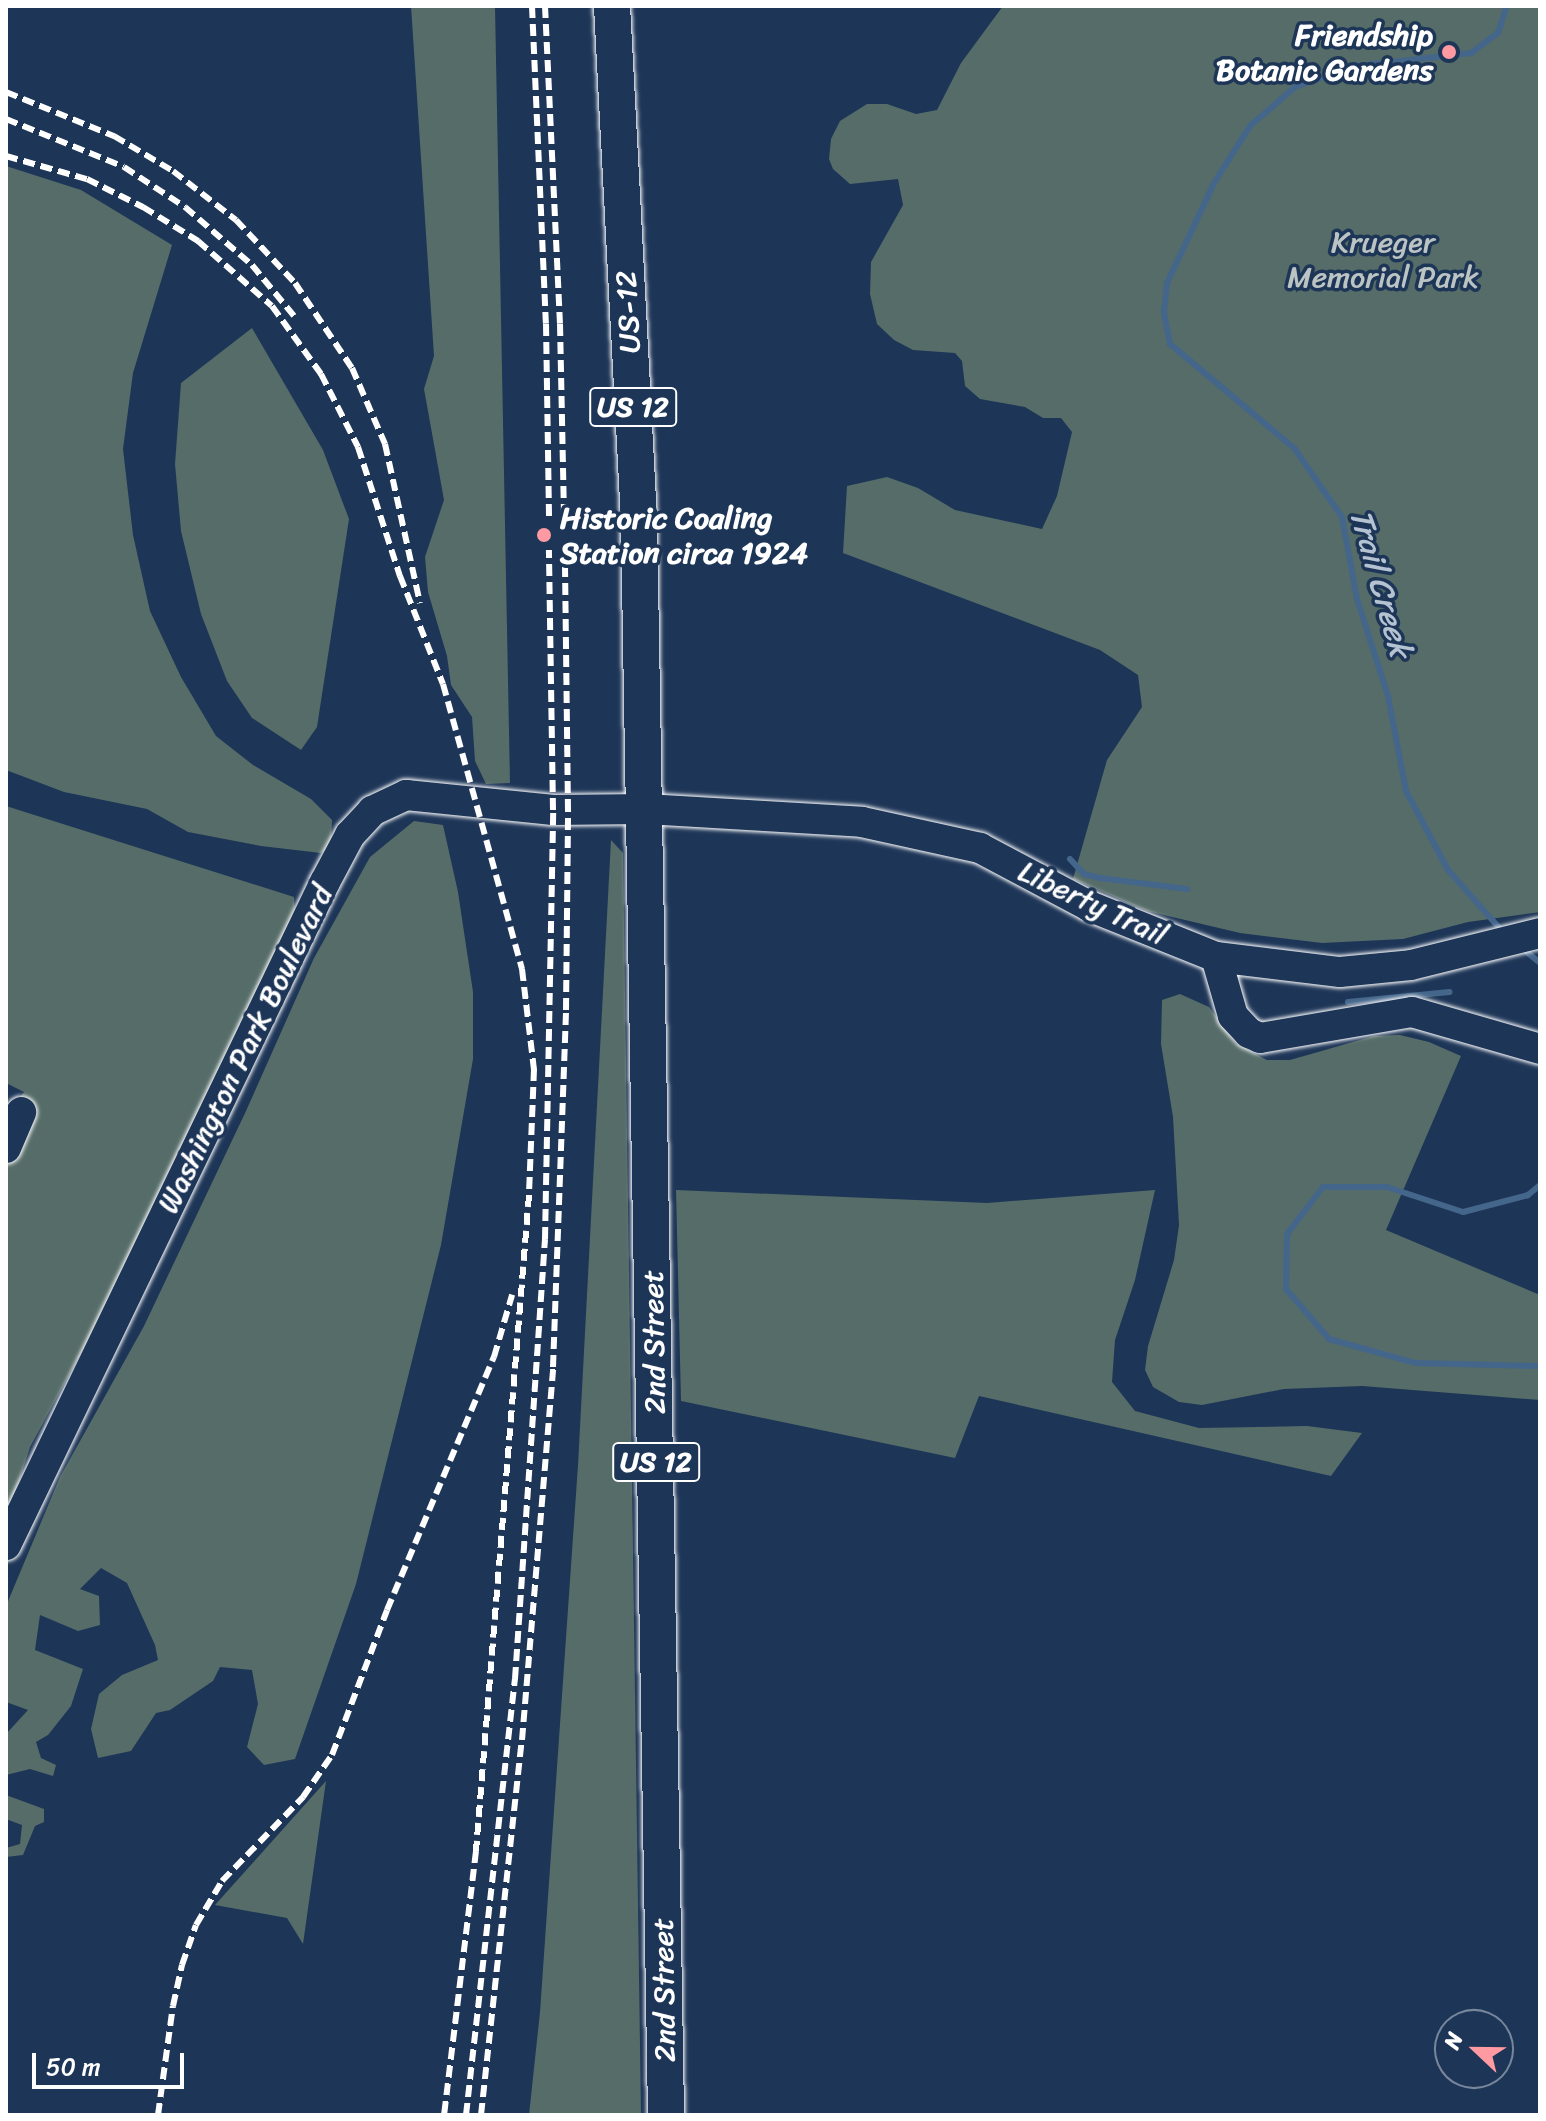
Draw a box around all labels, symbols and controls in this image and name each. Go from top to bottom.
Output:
place label: Friendship Botanic Gardens [1216,17,1433,88]
marker: Friendship Botanic Gardens [1440,43,1458,61]
park label: Krueger Memorial Park [1287,224,1479,294]
street label: US-12 [608,270,648,354]
road number: US 12 [589,383,677,431]
place label: Historic Coaling Station circa 1924 [560,500,808,570]
water label: Trail Creek [1340,504,1420,662]
marker: Historic Coaling Station circa 1924 [535,526,553,544]
street label: Liberty Trail [1013,853,1173,953]
street label: Washington Park Boulevard [150,880,340,1218]
street label: 2nd Street [635,1270,673,1414]
road number: US 12 [612,1438,700,1486]
street label: 2nd Street [645,1918,683,2062]
north arrow [1434,2009,1514,2089]
text: N [1432,2026,1474,2055]
scale bar [36,2037,188,2087]
text: 50 m [46,2046,101,2088]

